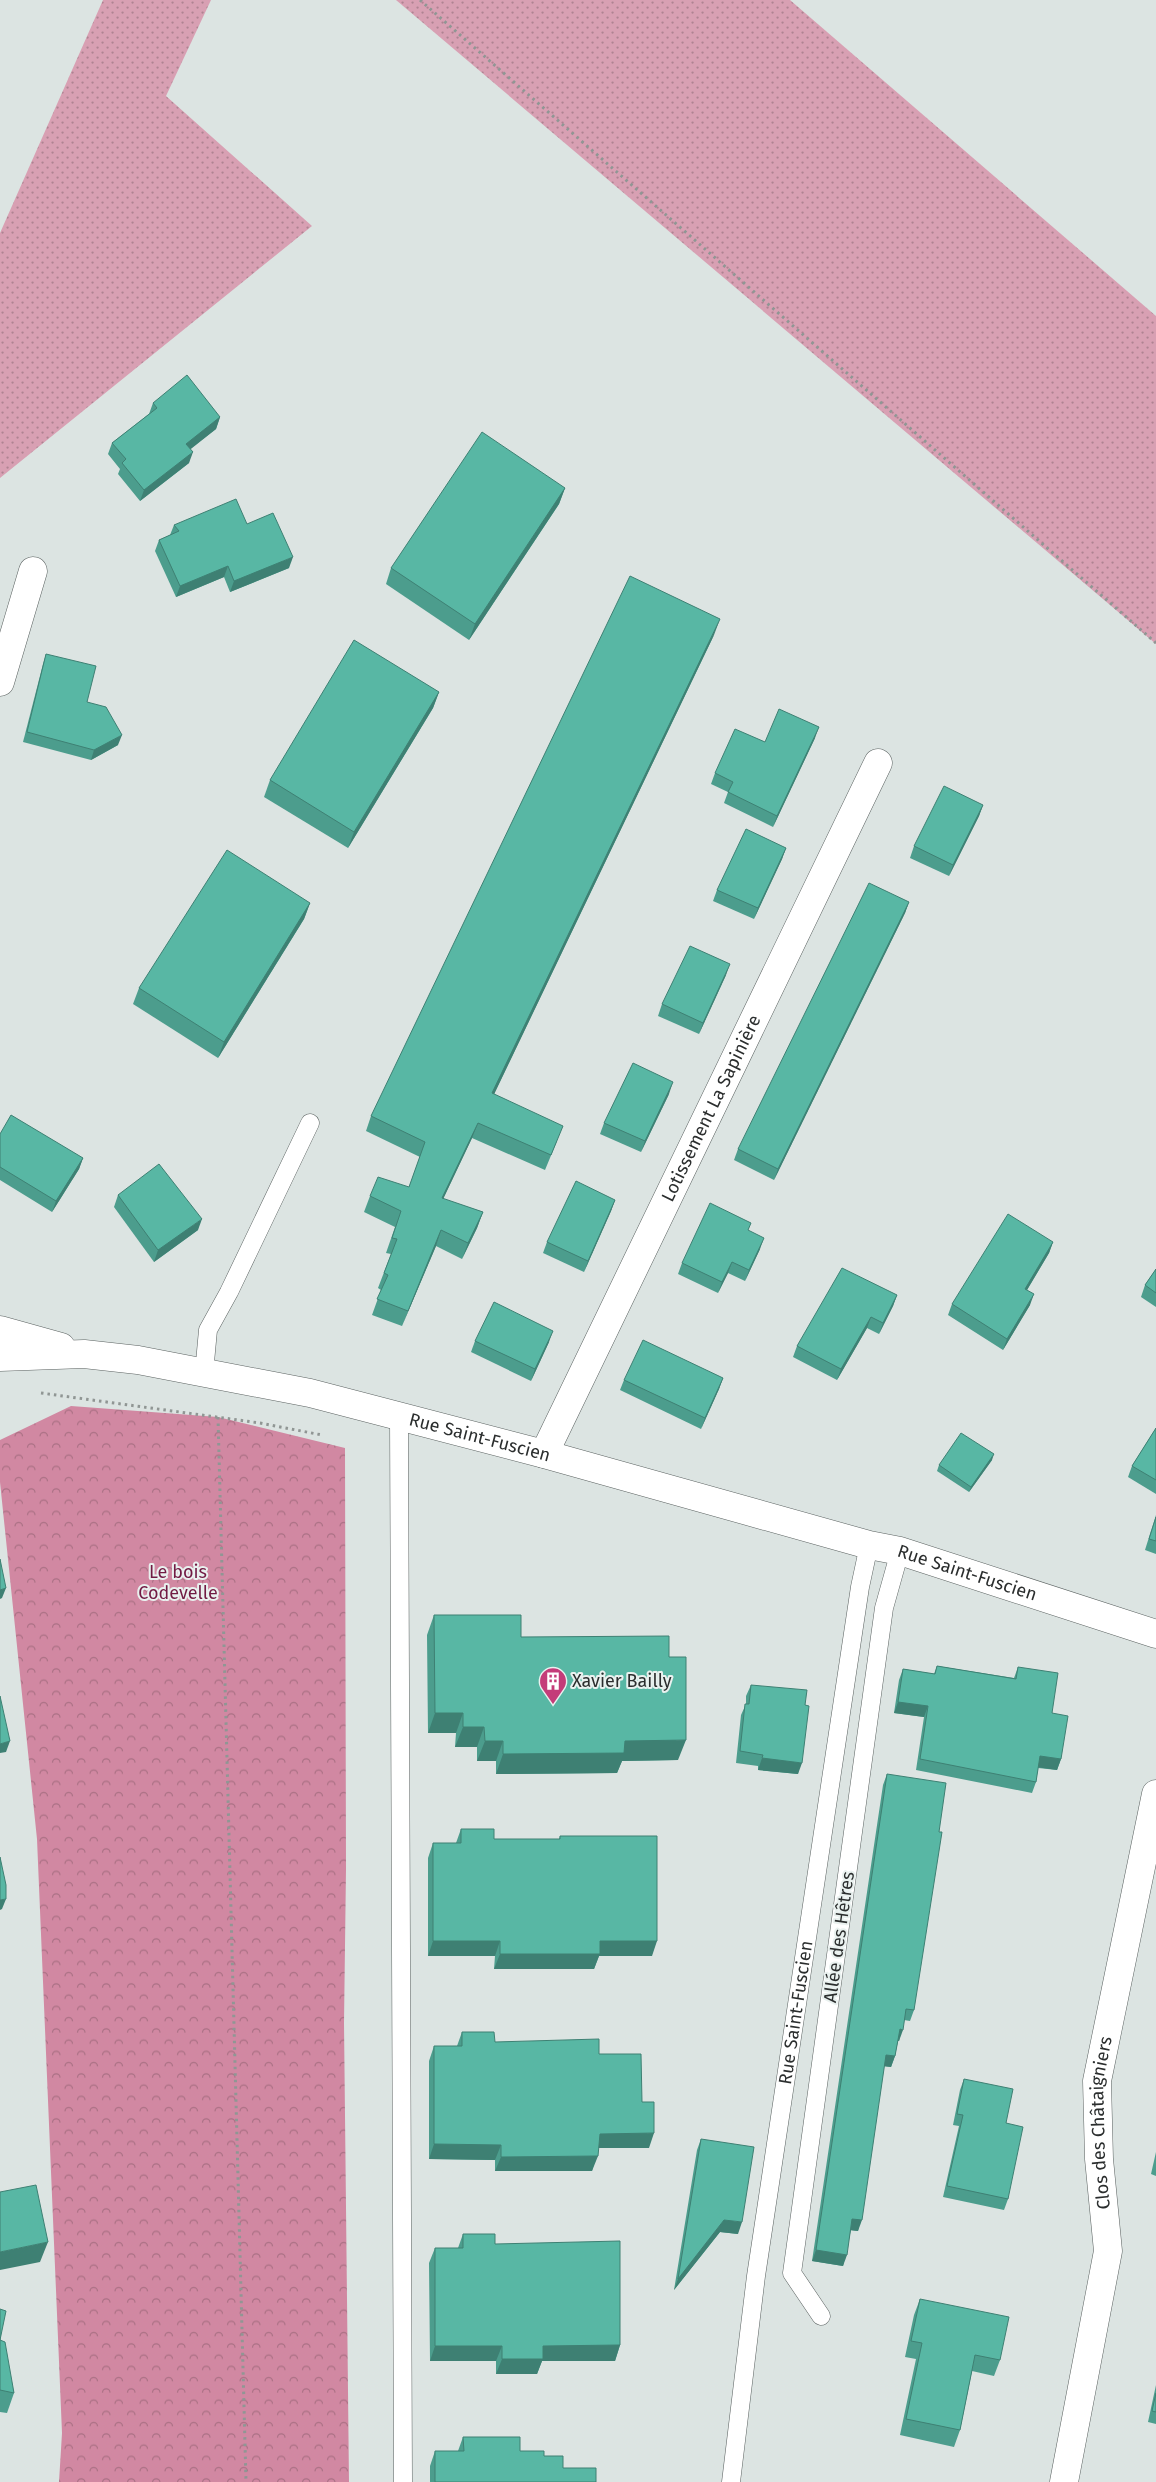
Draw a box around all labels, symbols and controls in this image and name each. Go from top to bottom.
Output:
street label: Lotissement La Sapinière [657,1011,766,1205]
street label: Rue Saint-Fuscien [407,1408,553,1466]
street label: Rue Saint-Fuscien [895,1540,1040,1606]
park label: Le bois Codevelle [138,1561,218,1604]
building icon: Xavier Bailly [538,1666,568,1705]
place label: Xavier Bailly [572,1670,672,1692]
street label: Allée des Hêtres [819,1870,859,2004]
street label: Rue Saint-Fuscien [774,1939,818,2086]
street label: Clos des Châtaigniers [1085,2034,1117,2210]

